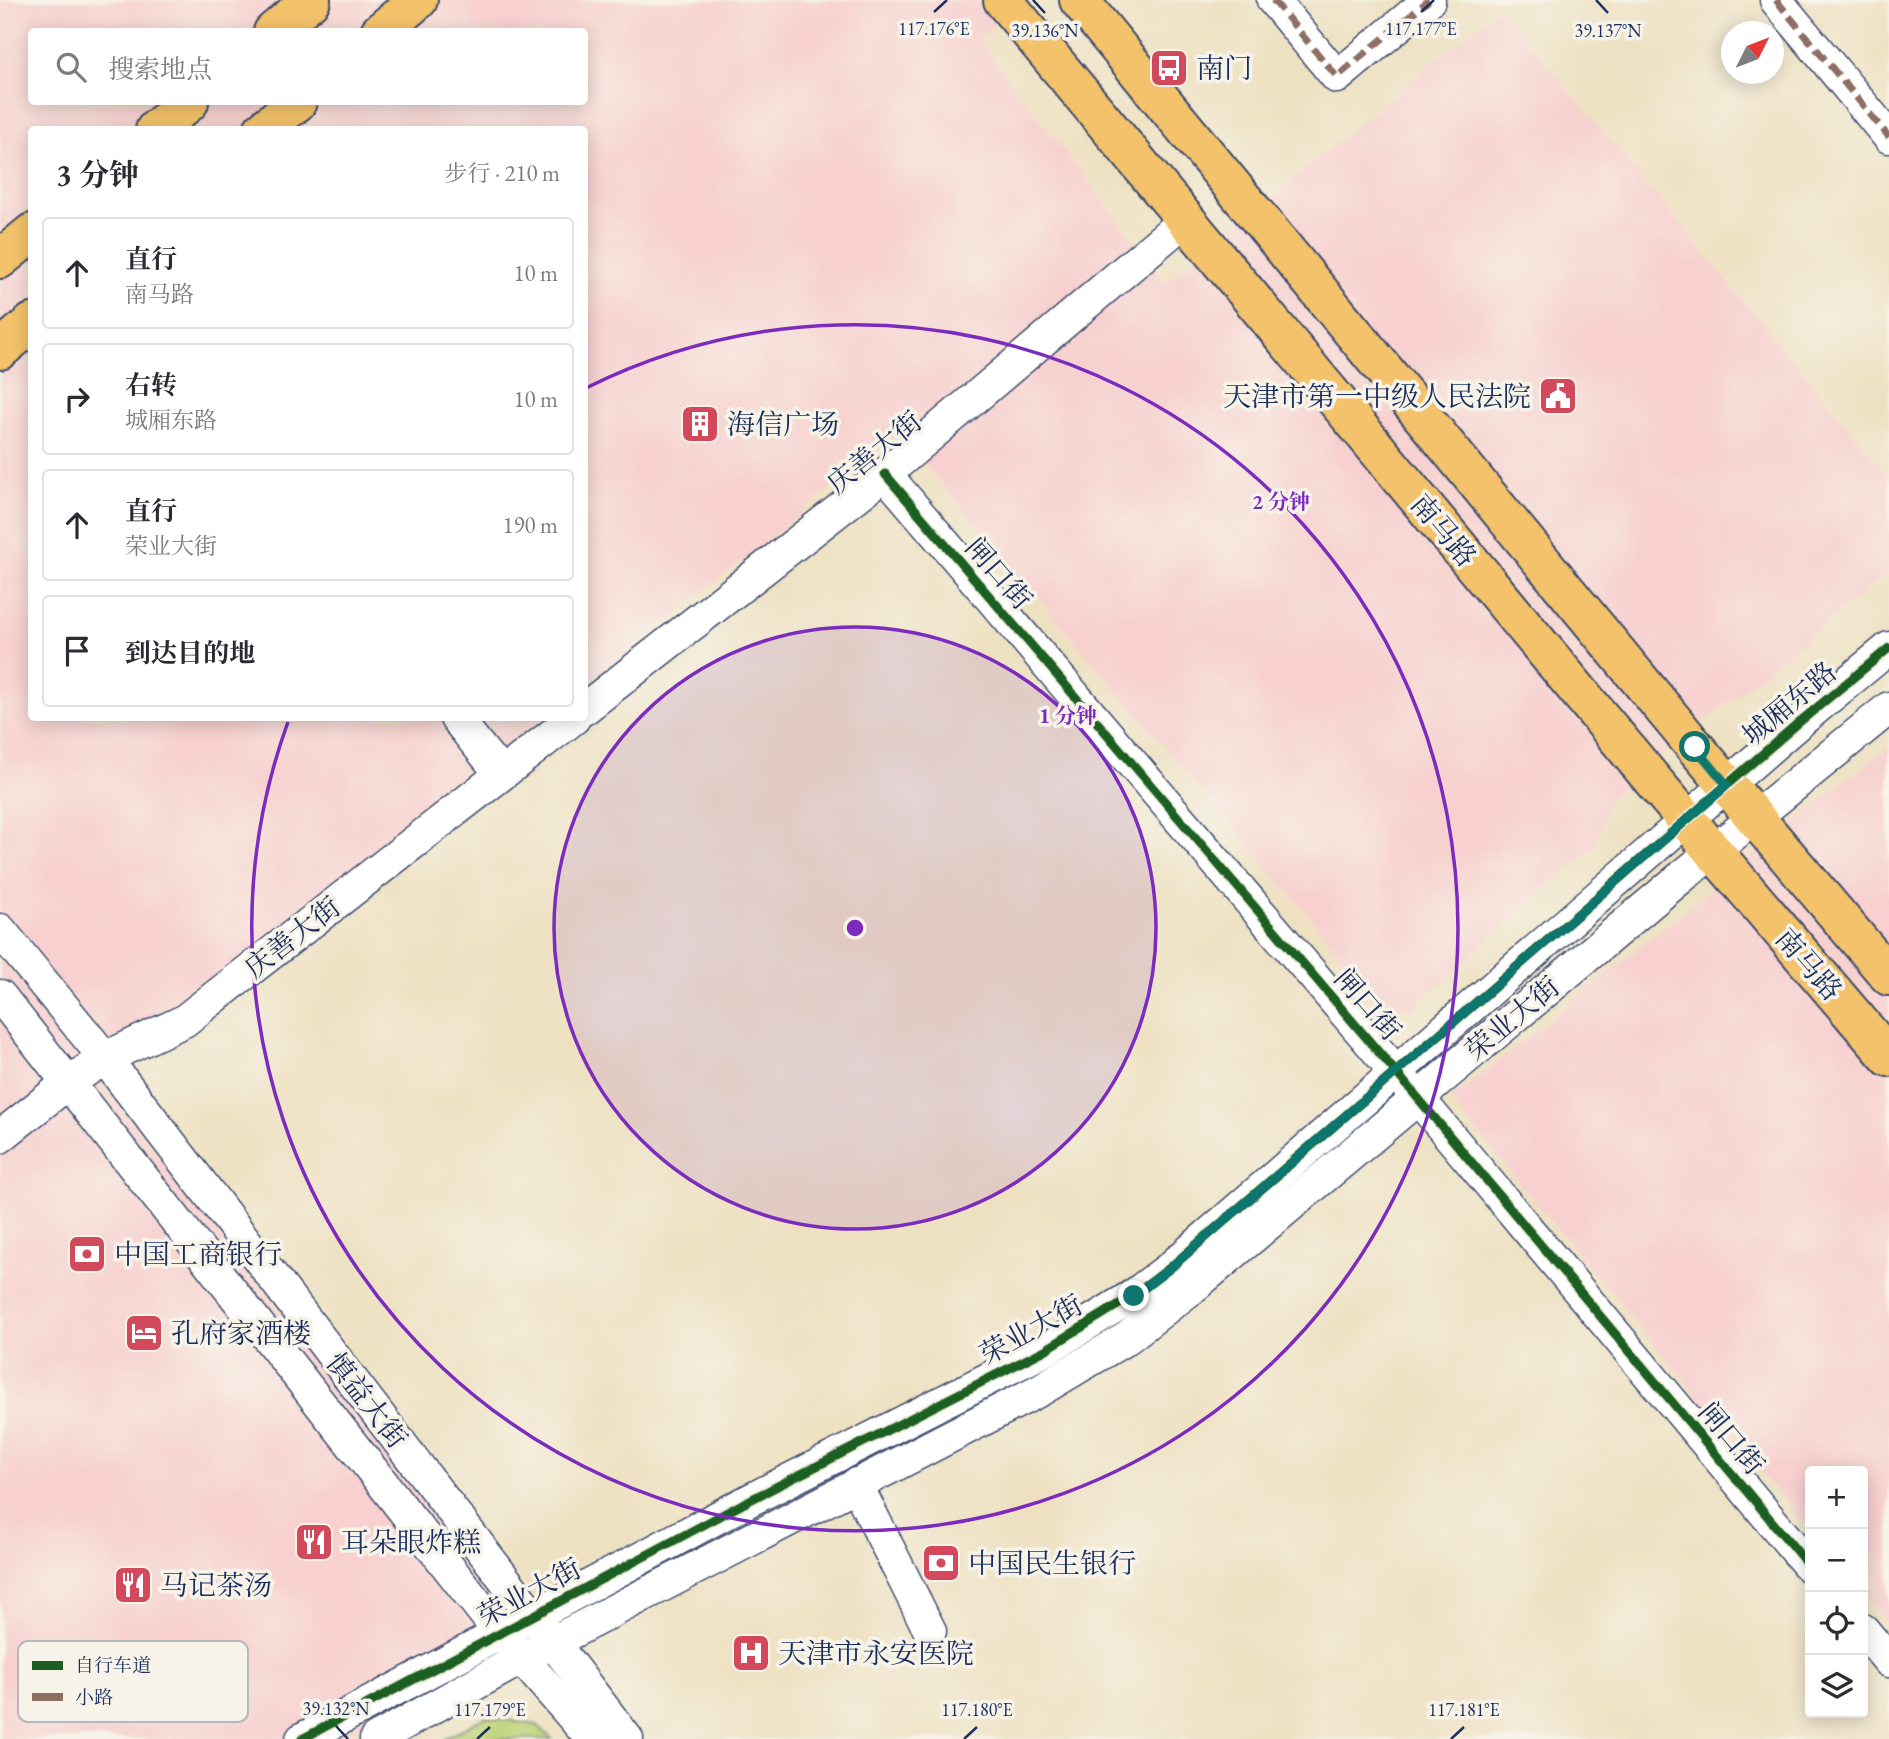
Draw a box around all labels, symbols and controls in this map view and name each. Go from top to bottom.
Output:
text: 117.176°E [898,17,970,40]
text: 117.177°E [1385,17,1457,40]
text: 39.136°N [1012,19,1079,42]
text: 39.137°N [1575,19,1642,42]
north arrow [1721,21,1784,84]
search box [28,28,588,105]
bus stop icon: 南门 [1148,47,1190,89]
icon: search [52,48,90,86]
place label: 南门 [1196,50,1252,86]
text: 搜索地点 [108,52,212,86]
text: 3 分钟 [56,155,139,194]
text: 步行 · 210 m [445,158,560,188]
text: 直行 [125,242,177,276]
icon: ahead [58,254,96,292]
text: 10 m [513,258,558,288]
text: 南马路 [125,279,194,309]
text: 右转 [125,368,177,402]
public building icon: 天津市第一中级人民法院 [1537,375,1579,417]
place label: 天津市第一中级人民法院 [1223,378,1531,414]
icon: right [58,380,96,418]
text: 10 m [513,384,558,414]
building icon: 海信广场 [679,403,721,445]
street label: 庆善大街 [819,403,929,501]
text: 城厢东路 [125,405,217,435]
place label: 海信广场 [727,406,839,442]
street label: 南马路 [1403,486,1485,574]
text: 2 分钟 [1252,488,1310,515]
text: 直行 [125,494,177,528]
icon: ahead [58,506,96,544]
text: 190 m [502,510,558,540]
street label: 闸口街 [958,529,1040,617]
text: 荣业大街 [125,531,217,561]
icon: arrive [58,632,96,670]
text: 到达目的地 [125,636,255,670]
street label: 城厢东路 [1735,653,1843,753]
text: 1 分钟 [1039,702,1097,729]
route start [1679,731,1710,762]
street label: 庆善大街 [237,888,347,986]
centre of rings [843,916,867,940]
street label: 南马路 [1768,920,1850,1008]
street label: 闸口街 [1327,960,1409,1048]
street label: 荣业大街 [1458,968,1566,1068]
bank icon: 中国工商银行 [66,1233,108,1275]
place label: 中国工商银行 [114,1236,282,1272]
route end [1118,1280,1149,1311]
street label: 荣业大街 [973,1286,1089,1372]
hotel icon: 孔府家酒楼 [123,1312,165,1354]
place label: 孔府家酒楼 [171,1315,311,1351]
street label: 慎益大街 [318,1345,416,1455]
street label: 闸口街 [1691,1394,1773,1482]
map controls [1805,1466,1868,1718]
button: + [1805,1466,1868,1529]
restaurant icon: 耳朵眼炸糕 [293,1521,335,1563]
place label: 耳朵眼炸糕 [341,1524,481,1560]
button: − [1805,1529,1868,1592]
bank icon: 中国民生银行 [920,1542,962,1584]
place label: 中国民生银行 [968,1545,1136,1581]
street label: 荣业大街 [471,1550,587,1634]
restaurant icon: 马记茶汤 [112,1564,154,1606]
place label: 马记茶汤 [160,1567,272,1603]
button: locate [1805,1592,1868,1655]
hospital icon: 天津市永安医院 [730,1632,772,1674]
place label: 天津市永安医院 [778,1635,974,1671]
legend [18,1641,248,1722]
text: 自行车道 [75,1653,151,1678]
button: layers [1805,1655,1868,1718]
text: 小路 [75,1685,113,1710]
text: 39.132°N [303,1697,370,1720]
text: 117.179°E [454,1698,526,1721]
text: 117.180°E [941,1698,1013,1721]
text: 117.181°E [1428,1698,1500,1721]

